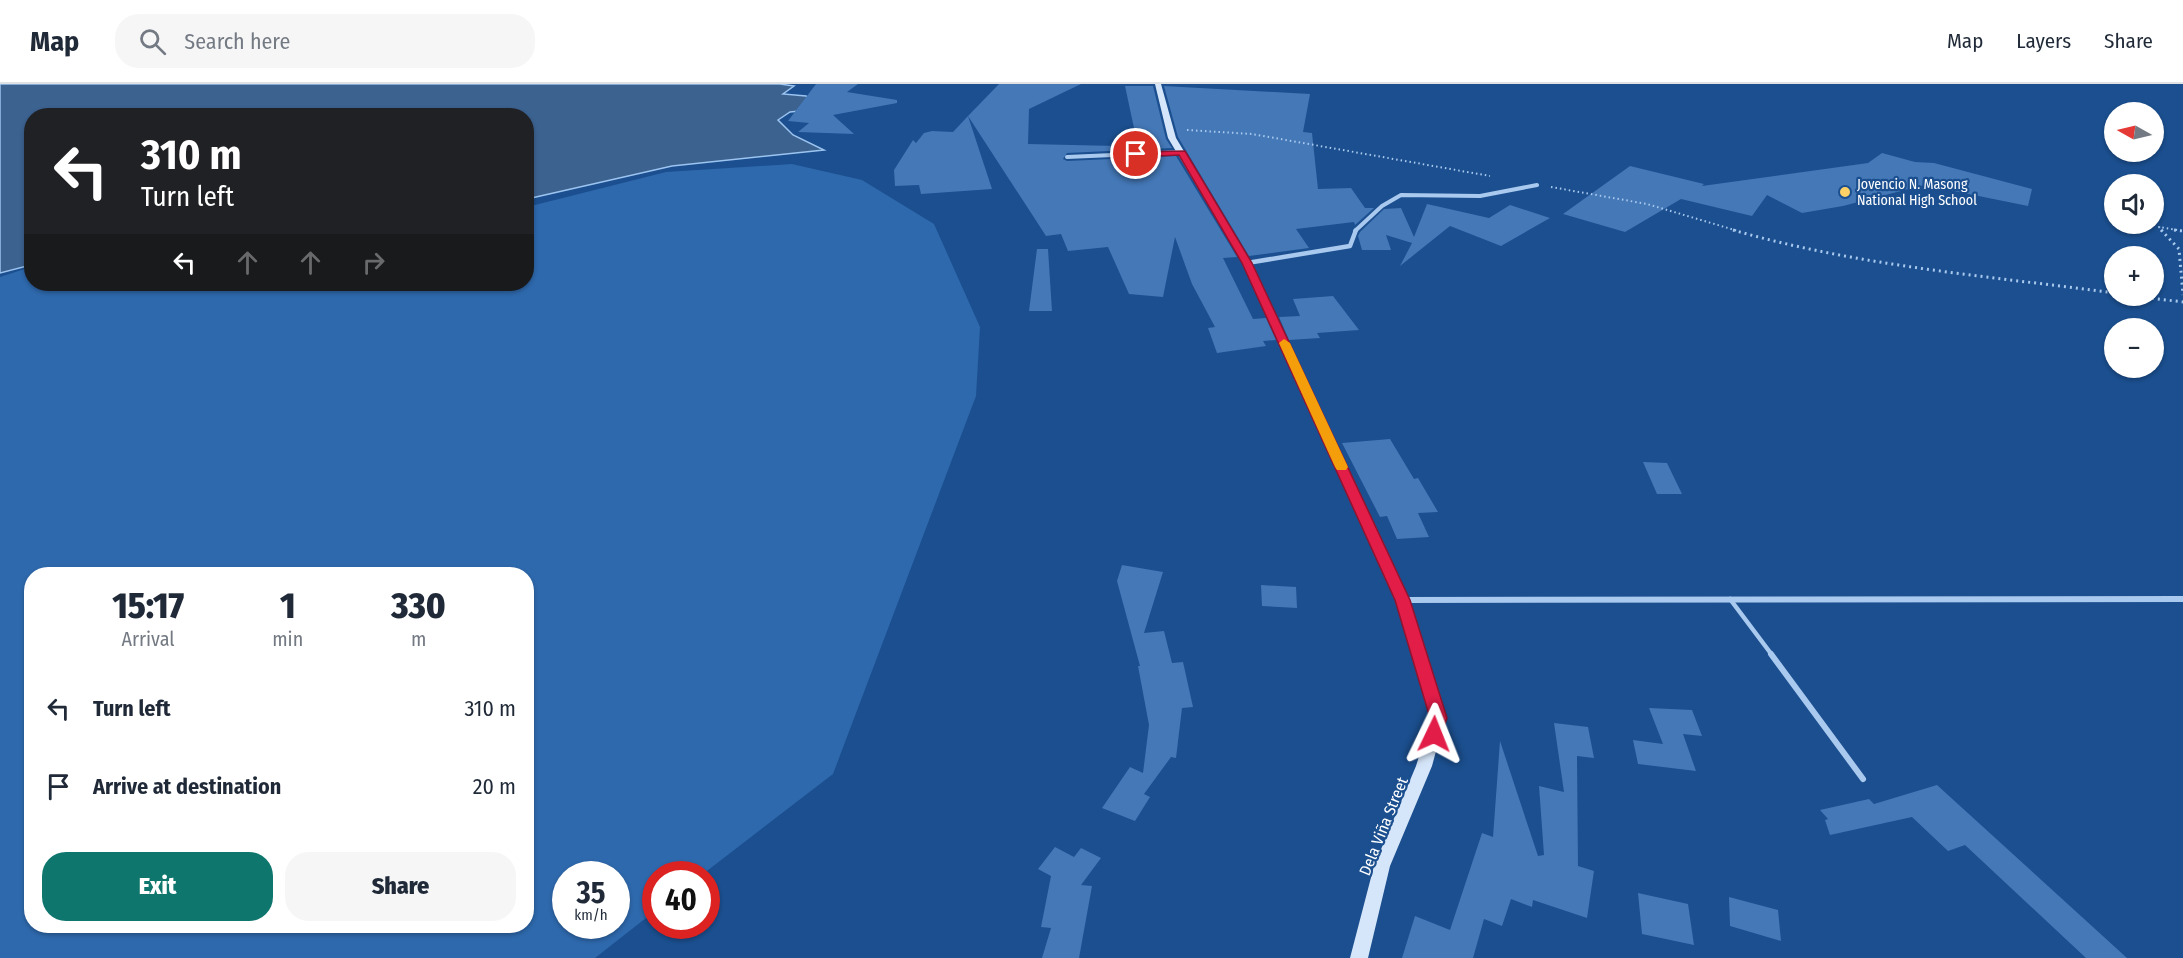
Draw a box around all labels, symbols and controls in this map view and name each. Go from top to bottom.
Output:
search box [115,14,535,68]
text: Map [30,25,79,58]
icon: search [136,25,169,58]
text: Search here [184,28,290,55]
text: Map [1947,28,1983,54]
text: Layers [2016,28,2071,54]
text: Share [2104,28,2153,54]
north arrow [2104,102,2164,162]
map controls [2104,102,2164,378]
pin [1110,128,1161,179]
text: 310 m [141,130,242,180]
icon: left [42,132,120,210]
icon: arrive [1119,137,1152,170]
button: sound [2104,174,2164,234]
place label: Jovencio N. Masong National High School [1857,176,1977,209]
text: Turn left [141,181,234,213]
marker: Jovencio N. Masong National High School [1838,185,1852,199]
icon: left [168,246,201,279]
icon: ahead [231,246,264,279]
icon: ahead [294,246,327,279]
icon: right [357,246,390,279]
button: + [2104,246,2164,306]
button: − [2104,318,2164,378]
text: 15:17 [112,584,184,628]
text: 1 [280,584,296,628]
text: 330 [391,584,446,628]
text: Arrival [122,627,175,651]
text: min [272,627,303,651]
text: m [411,627,426,651]
icon: left [42,692,75,725]
text: Turn left [93,695,171,722]
text: 310 m [464,695,516,722]
position arrow [1402,702,1466,766]
icon: arrive [42,770,75,803]
text: Arrive at destination [93,773,281,800]
text: 20 m [473,773,516,800]
street label: Dela Viña Street [1355,773,1412,878]
button: Exit [42,852,273,921]
button: Share [285,852,516,921]
speed limit sign: 40 [642,861,720,939]
text: 35 [577,875,605,911]
text: km/h [574,906,608,924]

